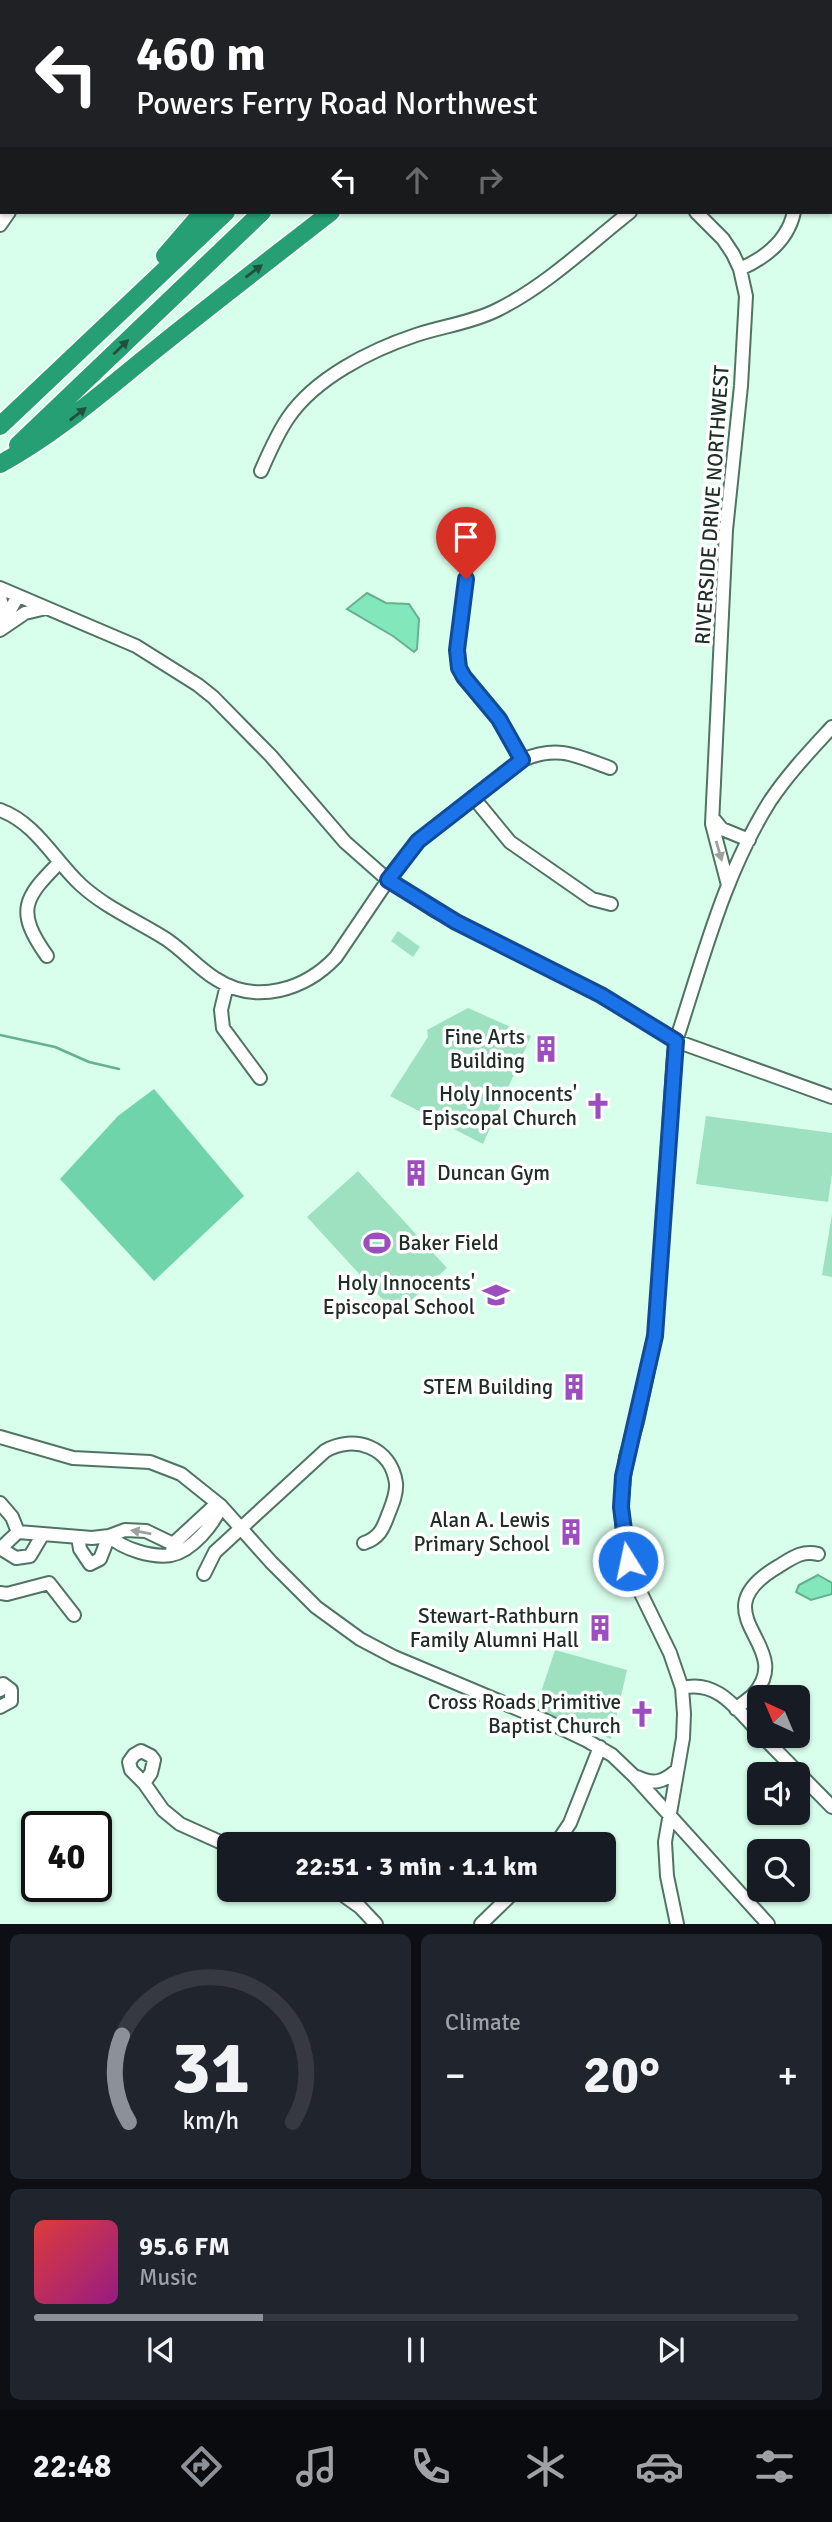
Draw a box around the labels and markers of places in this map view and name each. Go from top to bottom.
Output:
pin [436,507,496,579]
place label: Fine Arts Building [444,1024,525,1074]
building icon: Fine Arts Building [531,1034,561,1064]
place label: Holy Innocents' Episcopal Church [422,1081,577,1131]
church icon: Holy Innocents' Episcopal Church [583,1091,613,1121]
building icon: Duncan Gym [401,1158,431,1188]
place label: Duncan Gym [437,1160,550,1186]
sports icon: Baker Field [362,1228,392,1258]
place label: Baker Field [398,1230,499,1256]
place label: Holy Innocents' Episcopal School [323,1270,475,1320]
school or university icon: Holy Innocents' Episcopal School [481,1280,511,1310]
building icon: STEM Building [559,1372,589,1402]
place label: STEM Building [423,1374,553,1400]
place label: Alan A. Lewis Primary School [414,1507,550,1557]
building icon: Alan A. Lewis Primary School [556,1517,586,1547]
place label: Stewart-Rathburn Family Alumni Hall [410,1603,579,1653]
building icon: Stewart-Rathburn Family Alumni Hall [585,1613,615,1643]
place label: Cross Roads Primitive Baptist Church [428,1689,621,1739]
church icon: Cross Roads Primitive Baptist Church [627,1699,657,1729]

